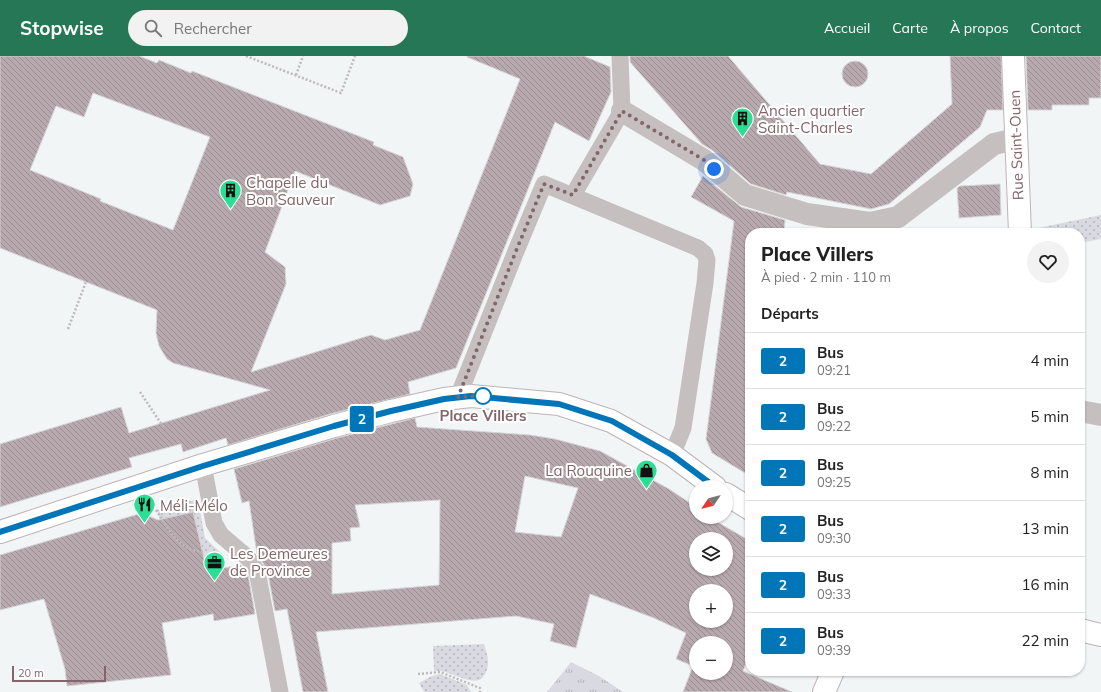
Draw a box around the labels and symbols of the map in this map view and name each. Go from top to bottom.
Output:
street label: Rue Saint-Ouen [1005,89,1027,201]
place label: Ancien quartier Saint-Charles [758,101,865,137]
building icon: Ancien quartier Saint-Charles [729,106,755,139]
your location [704,159,724,179]
place label: Chapelle du Bon Sauveur [246,173,335,209]
building icon: Chapelle du Bon Sauveur [217,178,243,211]
marker: Place Villers [474,387,492,405]
line badge: 2 [349,406,375,432]
place label: Place Villers [439,406,527,425]
shop icon: La Rouquine [634,457,660,490]
place label: La Rouquine [545,461,632,480]
north arrow [689,480,733,524]
restaurant icon: Méli-Mélo [131,492,157,525]
place label: Méli-Mélo [160,496,228,515]
place label: Les Demeures de Province [230,544,328,580]
office icon: Les Demeures de Province [202,549,228,582]
scale bar [12,664,106,683]

